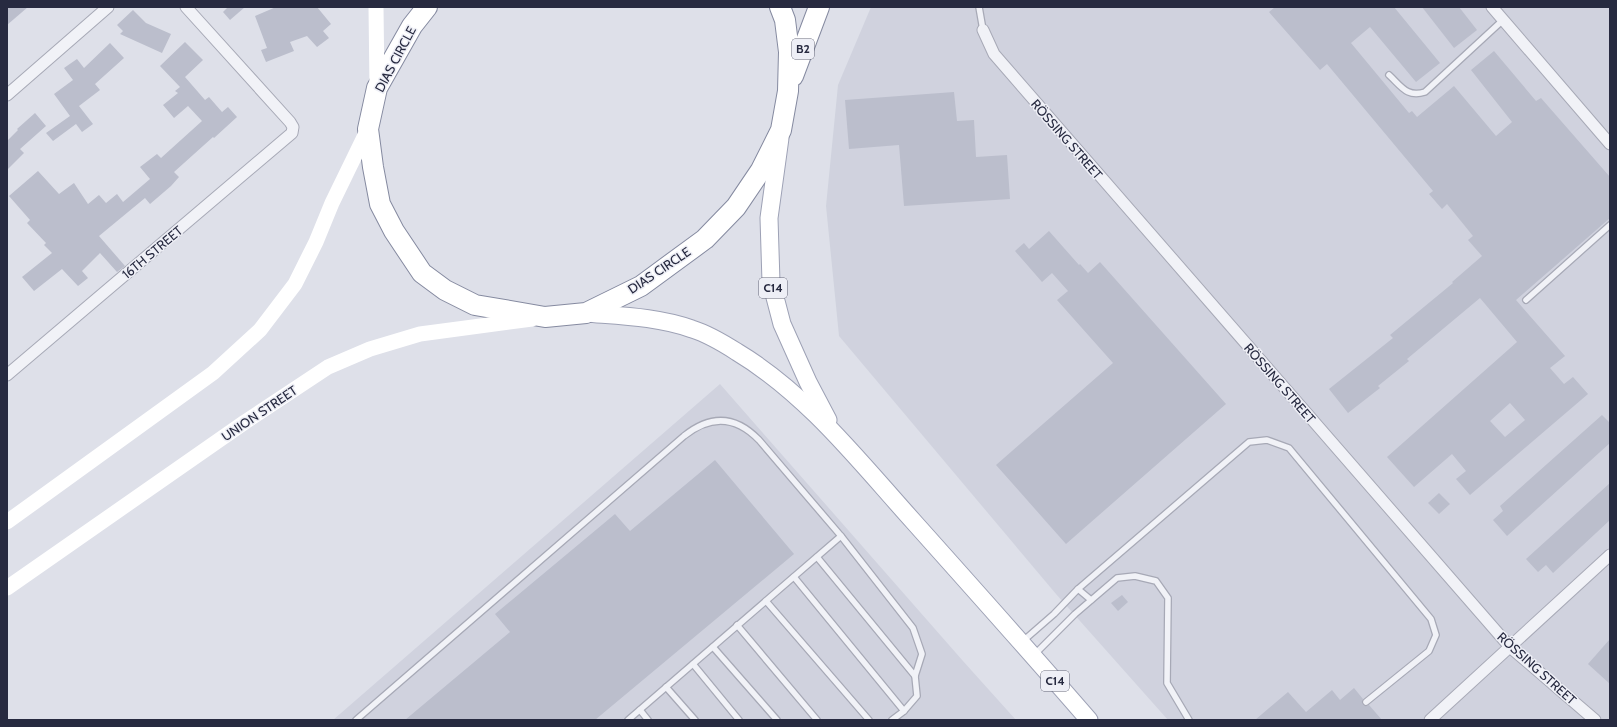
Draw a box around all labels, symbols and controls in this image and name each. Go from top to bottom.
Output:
street label: DIAS CIRCLE [371,23,419,95]
road number: B2 [792,39,814,59]
street label: RÖSSING STREET [1028,96,1106,182]
street label: 16TH STREET [119,222,186,282]
street label: DIAS CIRCLE [625,243,693,297]
road number: C14 [759,278,787,298]
street label: RÖSSING STREET [1241,340,1319,426]
street label: UNION STREET [218,382,300,444]
street label: RÖSSING STREET [1494,628,1580,708]
road number: C14 [1041,671,1069,691]

